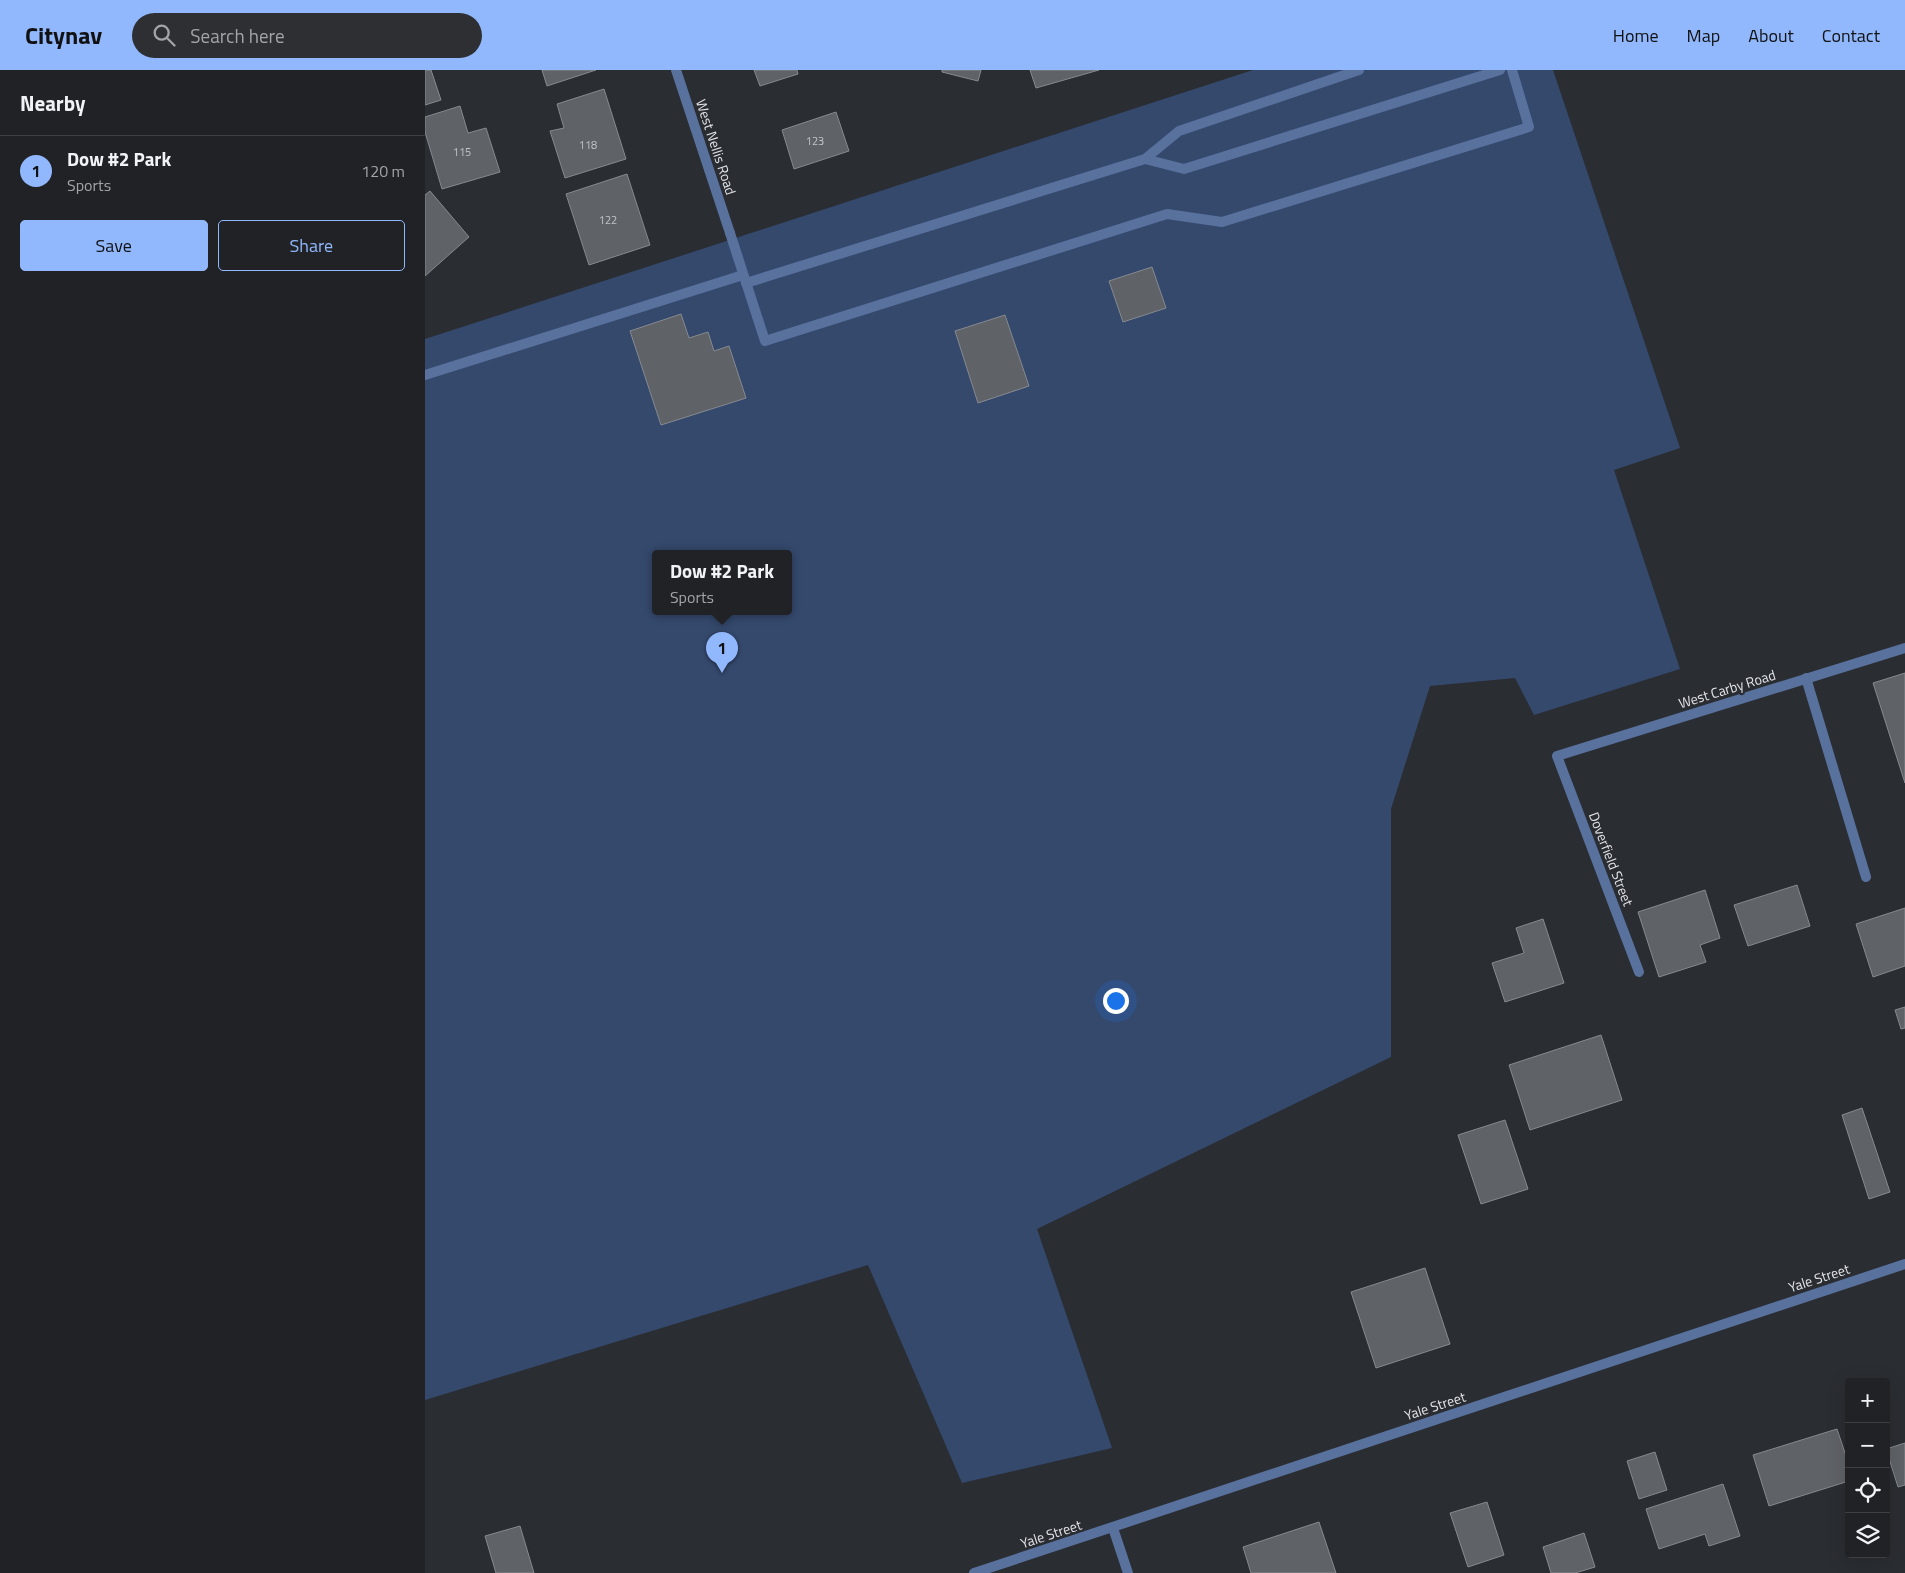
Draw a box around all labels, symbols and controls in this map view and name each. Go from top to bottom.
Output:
search box [132,13,482,58]
text: Citynav [25,17,102,53]
icon: search [150,21,178,49]
text: Search here [190,21,285,50]
text: Home [1613,22,1659,49]
text: Map [1687,22,1720,49]
text: About [1748,22,1794,49]
text: Contact [1822,22,1880,49]
text: Nearby [20,87,85,119]
street label: West Nellis Road [691,96,742,197]
house number: 123 [806,133,824,149]
house number: 118 [579,137,597,153]
text: Dow #2 Park [67,144,171,173]
house number: 115 [453,144,471,160]
text: 1 [32,159,40,183]
text: 120 m [361,159,405,183]
text: Sports [67,173,111,197]
house number: 122 [599,212,617,228]
button: Save [20,220,208,271]
button: Share [218,220,405,271]
popup [652,550,792,615]
text: Dow #2 Park [670,556,774,585]
text: Sports [670,585,714,609]
pin: 1 [706,632,738,673]
street label: West Carby Road [1676,664,1778,713]
street label: Doverfield Street [1584,809,1639,909]
your location [1103,988,1129,1014]
street label: Yale Street [1786,1258,1852,1297]
map controls [1845,1378,1890,1558]
button: + [1845,1378,1890,1423]
street label: Yale Street [1402,1386,1468,1425]
button: − [1845,1423,1890,1468]
button: locate [1845,1468,1890,1513]
button: layers [1845,1513,1890,1558]
street label: Yale Street [1018,1514,1084,1553]

